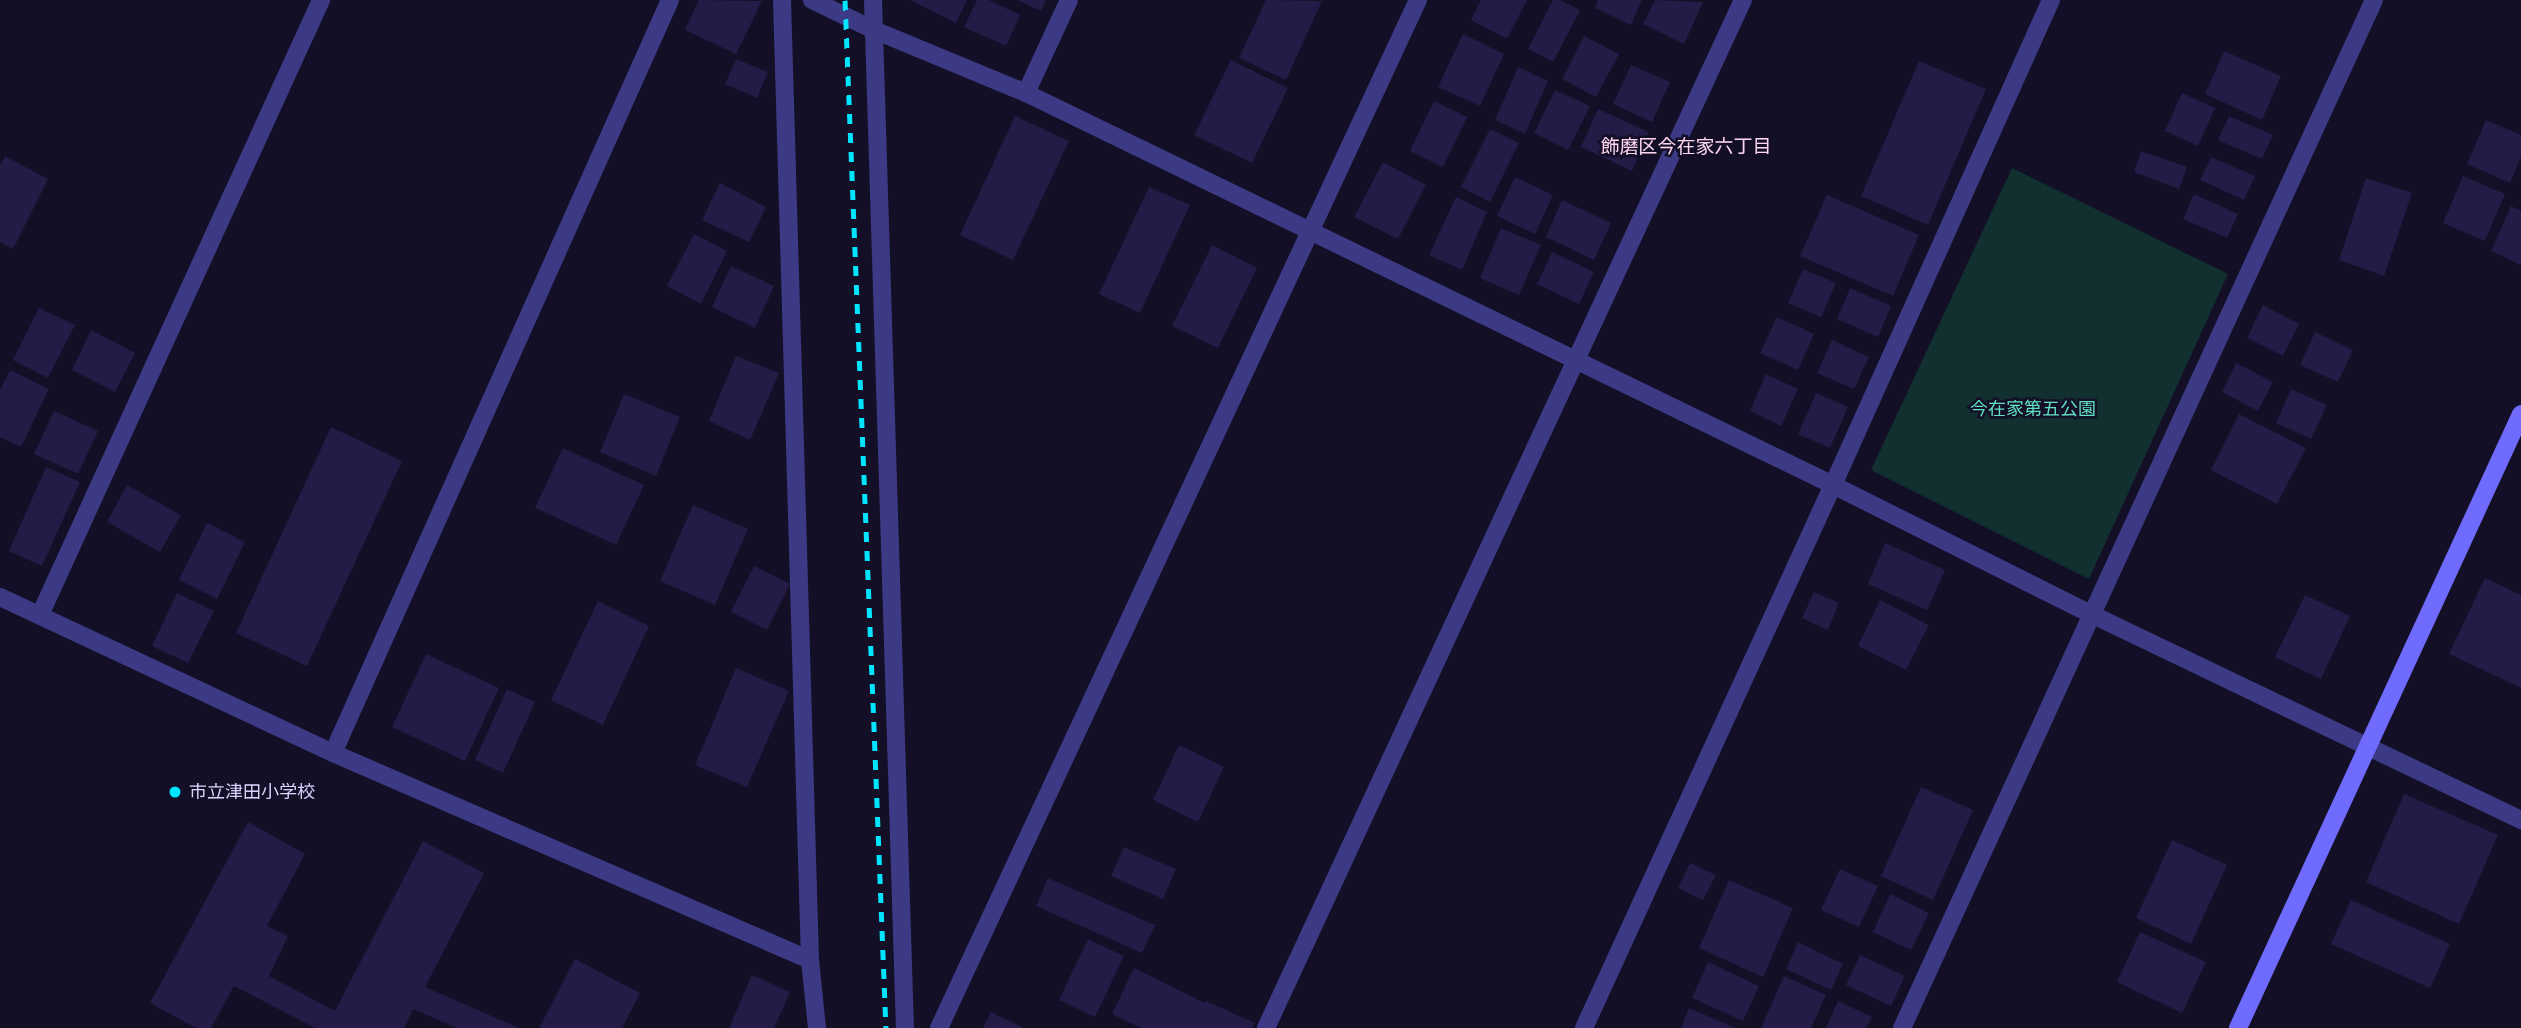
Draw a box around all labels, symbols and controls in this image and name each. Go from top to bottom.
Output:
district label: 飾磨区今在家六丁目 [1601,136,1771,158]
park label: 今在家第五公園 [1970,398,2096,420]
place label: 市立津田小学校 [189,781,315,803]
marker: 市立津田小学校 [167,784,183,800]

